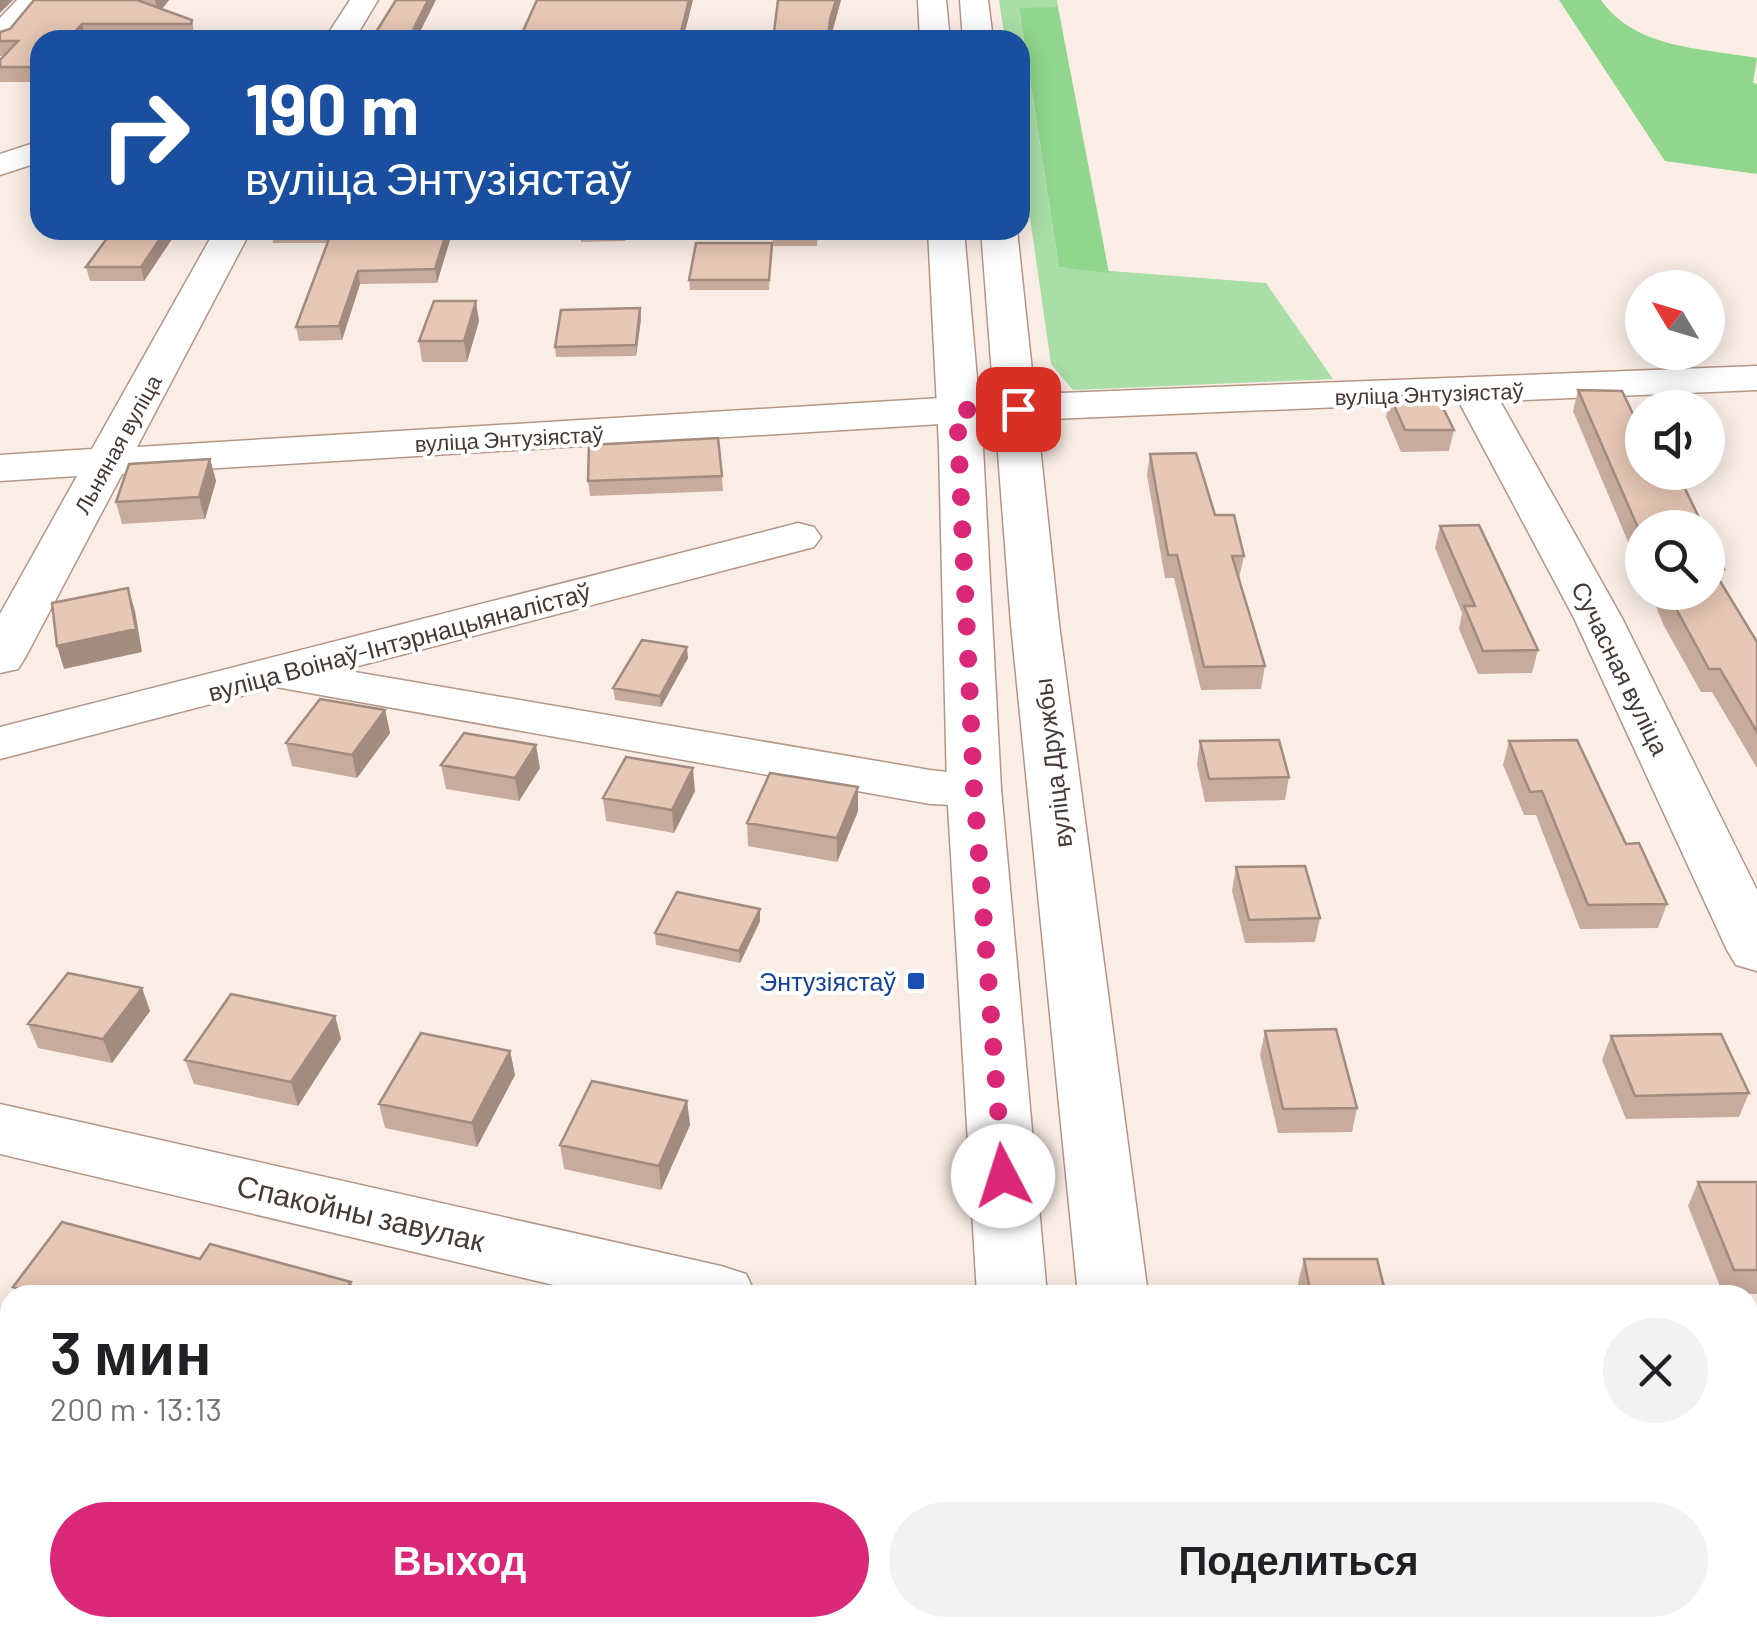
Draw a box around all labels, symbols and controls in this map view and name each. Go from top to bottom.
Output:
text: 190 m [245,65,419,149]
icon: right [80,70,210,200]
text: вуліца Энтузіястаў [245,150,631,204]
north arrow [1625,270,1725,370]
map controls [1625,270,1725,610]
pin [976,367,1061,452]
street label: Льняная вуліца [68,369,167,519]
street label: вуліца Энтузіястаў [1334,377,1524,410]
icon: arrive [991,382,1046,437]
button: sound [1625,390,1725,490]
street label: вуліца Энтузіястаў [414,420,604,457]
button: search [1625,510,1725,610]
street label: вуліца Воінаў-Інтэрнацыяналістаў [205,575,594,707]
street label: Сучасная вуліца [1566,576,1676,760]
street label: вуліца Дружбы [1027,676,1077,850]
place label: Энтузіястаў [759,966,896,996]
marker: Энтузіястаў [905,970,927,992]
position arrow [951,1124,1055,1228]
street label: Спакойны завулак [234,1166,489,1258]
text: 3 мин [50,1315,211,1387]
button: close [1603,1318,1708,1423]
text: 200 m · 13:13 [50,1389,222,1427]
button: Выход [50,1502,869,1617]
button: Поделиться [889,1502,1708,1617]

